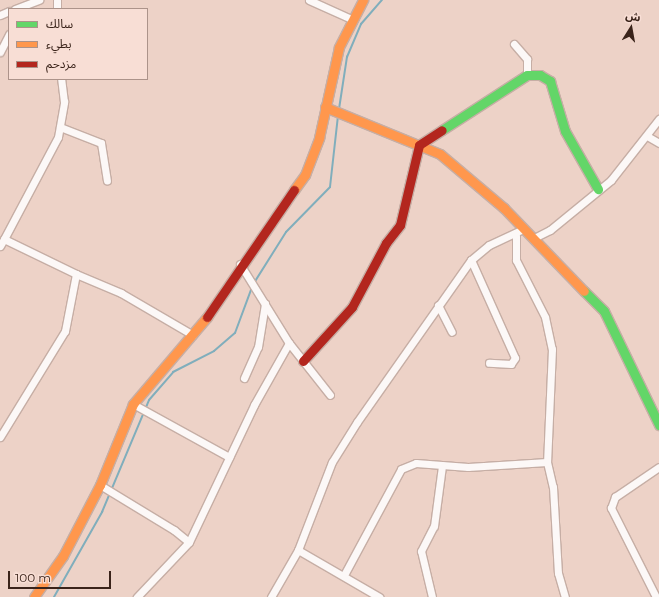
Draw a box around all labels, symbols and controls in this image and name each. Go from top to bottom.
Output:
legend [8,8,148,80]
north arrow [611,8,651,48]
text: ش [625,8,642,25]
text: سالك [46,16,73,31]
text: بطيء [46,36,72,51]
text: مزدحم [46,56,76,71]
scale bar [10,563,113,589]
text: 100 m [15,570,51,585]

